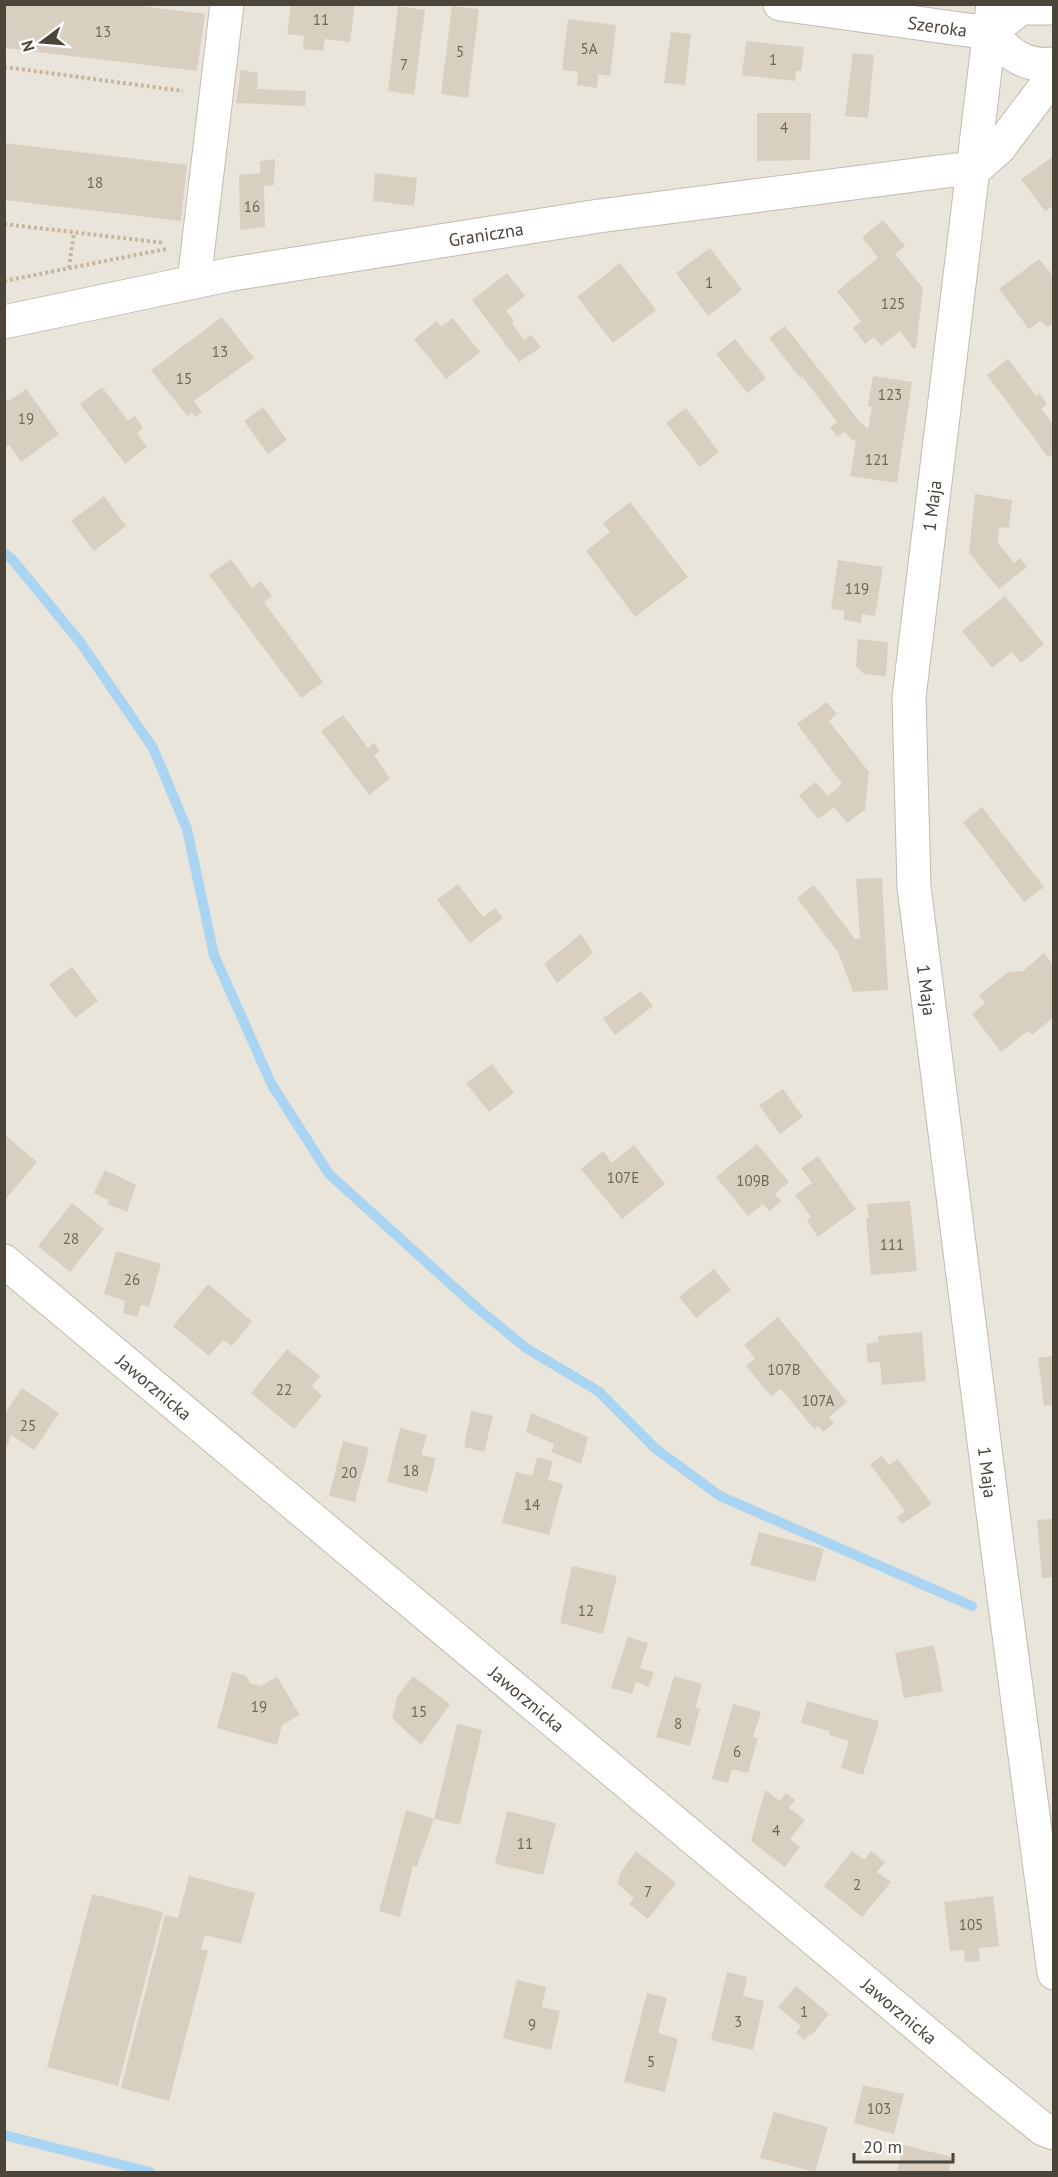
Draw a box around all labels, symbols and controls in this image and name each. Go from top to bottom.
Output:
house number: 11 [313,10,329,29]
street label: Szeroka [906,10,969,41]
north arrow [12,12,72,72]
house number: 13 [95,22,111,41]
text: N [17,38,39,54]
house number: 5A [581,39,598,58]
house number: 5 [456,42,464,61]
house number: 1 [769,50,777,69]
house number: 7 [400,55,408,74]
house number: 4 [780,118,788,137]
house number: 18 [87,173,103,192]
house number: 16 [244,197,260,216]
street label: Graniczna [447,217,525,251]
house number: 1 [705,273,713,292]
house number: 125 [881,294,905,313]
house number: 13 [212,342,228,361]
house number: 15 [176,369,192,388]
house number: 123 [878,385,902,404]
house number: 19 [18,409,34,428]
house number: 121 [865,450,889,469]
street label: 1 Maja [917,479,947,533]
house number: 119 [845,579,869,598]
street label: 1 Maja [912,963,942,1017]
house number: 107E [607,1168,639,1187]
house number: 109B [736,1171,770,1190]
house number: 28 [63,1229,79,1248]
house number: 111 [880,1235,904,1254]
house number: 26 [124,1270,140,1289]
street label: Jaworznicka [111,1348,197,1425]
house number: 107B [767,1360,801,1379]
house number: 22 [276,1380,292,1399]
house number: 107A [802,1391,834,1410]
house number: 25 [20,1416,36,1435]
street label: 1 Maja [973,1445,1003,1499]
house number: 18 [403,1461,419,1480]
house number: 20 [341,1463,357,1482]
house number: 14 [524,1495,540,1514]
house number: 12 [578,1601,594,1620]
street label: Jaworznicka [484,1660,569,1737]
house number: 19 [251,1697,267,1716]
house number: 15 [411,1702,427,1721]
house number: 8 [674,1714,682,1733]
house number: 6 [733,1742,741,1761]
house number: 4 [772,1821,780,1840]
house number: 11 [517,1834,533,1853]
house number: 2 [853,1875,861,1894]
house number: 7 [644,1882,652,1901]
house number: 105 [959,1915,983,1934]
street label: Jaworznicka [856,1972,942,2049]
house number: 1 [800,2002,808,2021]
house number: 3 [734,2012,742,2031]
house number: 9 [528,2015,536,2034]
house number: 5 [647,2052,655,2071]
house number: 103 [867,2099,891,2118]
scale bar [854,2126,953,2164]
text: 20 m [863,2135,902,2158]

